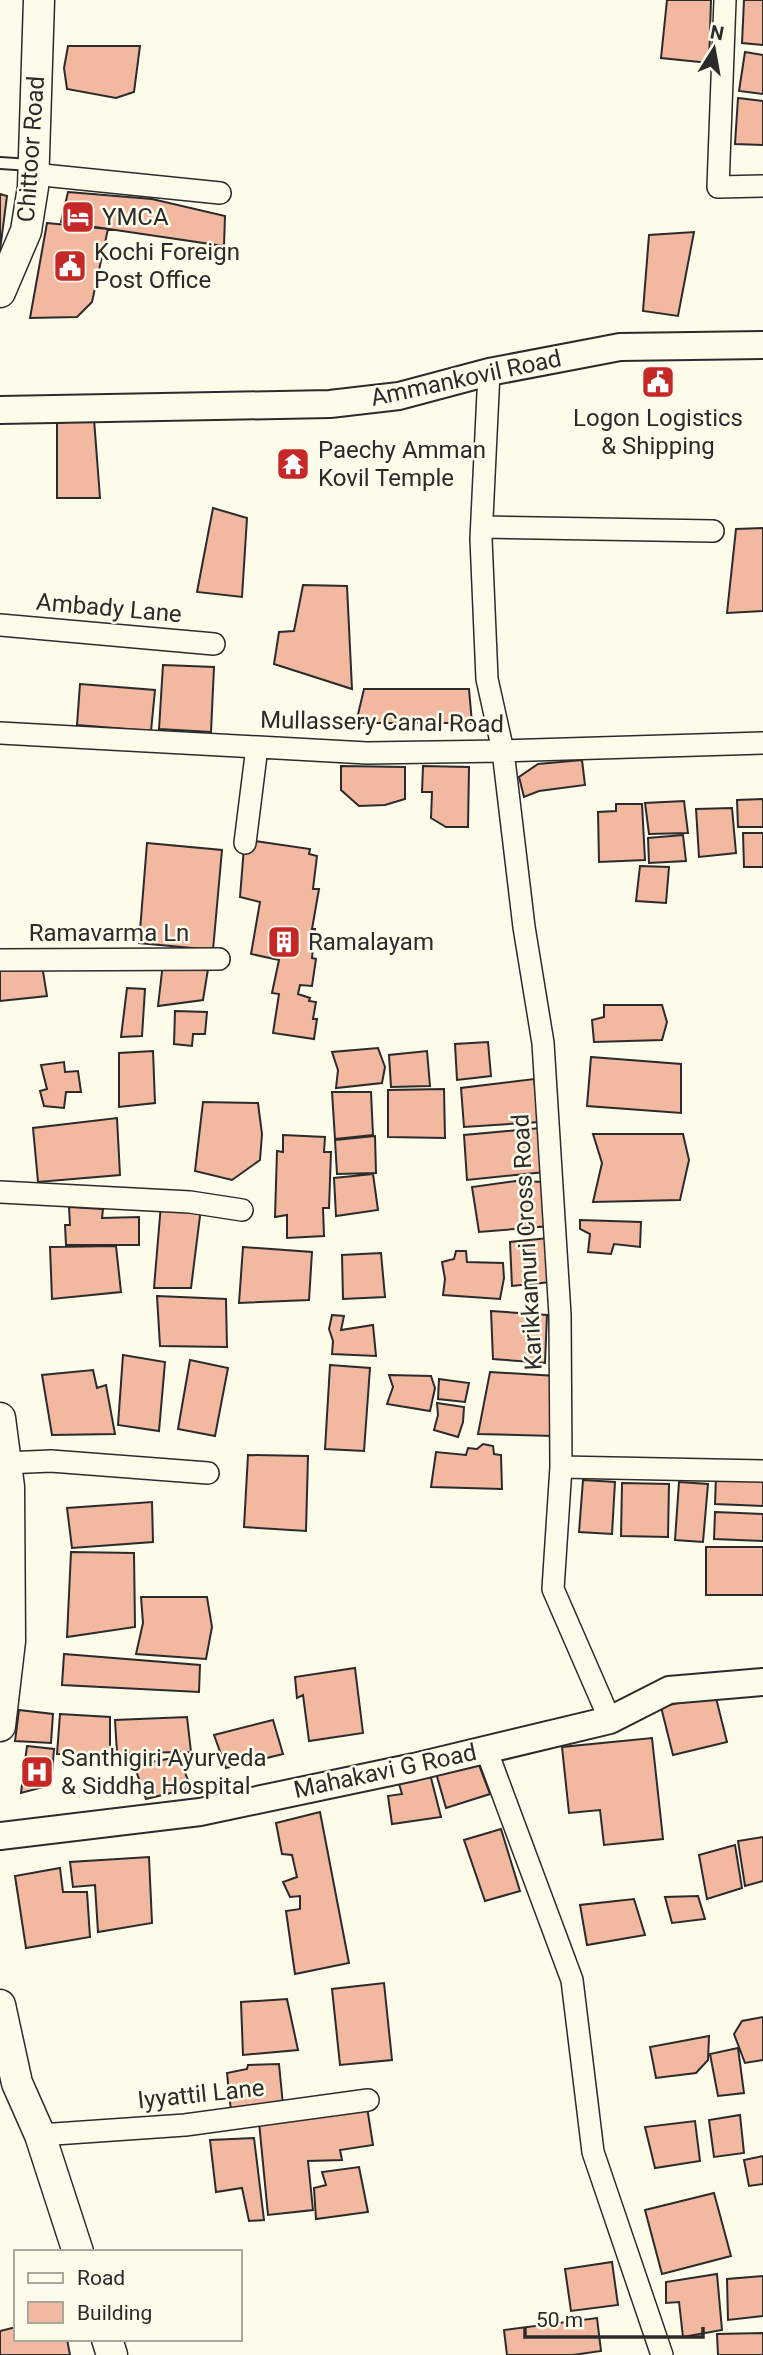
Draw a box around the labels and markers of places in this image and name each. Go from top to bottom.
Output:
hotel icon: YMCA [59,198,97,236]
place label: YMCA [102,203,169,231]
place label: Kochi Foreign Post Office [94,238,240,294]
public building icon: Kochi Foreign Post Office [51,247,89,285]
public building icon: Logon Logistics & Shipping [639,363,677,401]
place label: Logon Logistics & Shipping [573,404,743,460]
place label: Paechy Amman Kovil Temple [318,436,486,492]
temple icon: Paechy Amman Kovil Temple [274,445,312,483]
building icon: Ramalayam [265,923,303,961]
place label: Ramalayam [308,928,434,956]
place label: Santhigiri Ayurveda & Siddha Hospital [61,1744,267,1800]
hospital icon: Santhigiri Ayurveda & Siddha Hospital [18,1753,56,1791]

